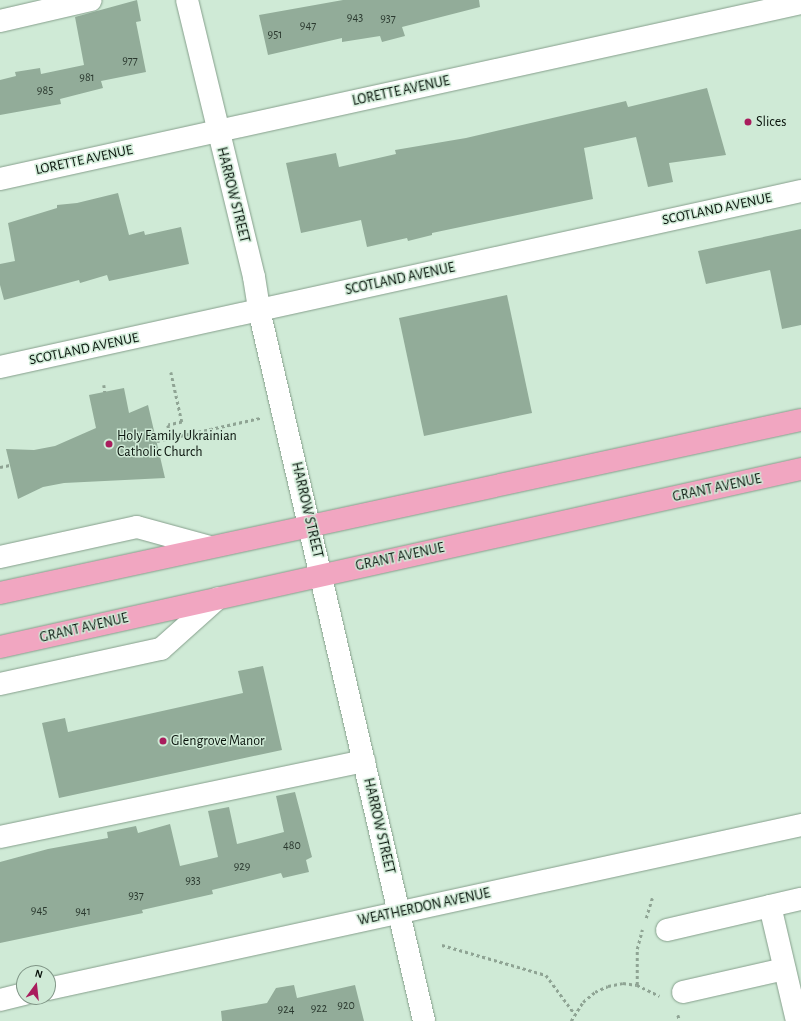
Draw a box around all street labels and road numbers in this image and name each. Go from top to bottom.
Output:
street label: LORETTE AVENUE [351,72,451,110]
street label: LORETTE AVENUE [34,141,134,179]
street label: HARROW STREET [213,145,253,245]
street label: SCOTLAND AVENUE [661,189,773,229]
street label: SCOTLAND AVENUE [344,259,456,299]
street label: SCOTLAND AVENUE [28,329,140,369]
street label: HARROW STREET [288,460,326,560]
street label: GRANT AVENUE [671,470,763,506]
street label: GRANT AVENUE [354,539,446,575]
street label: GRANT AVENUE [38,610,130,646]
street label: HARROW STREET [360,776,398,876]
street label: WEATHERDON AVENUE [356,885,492,929]

